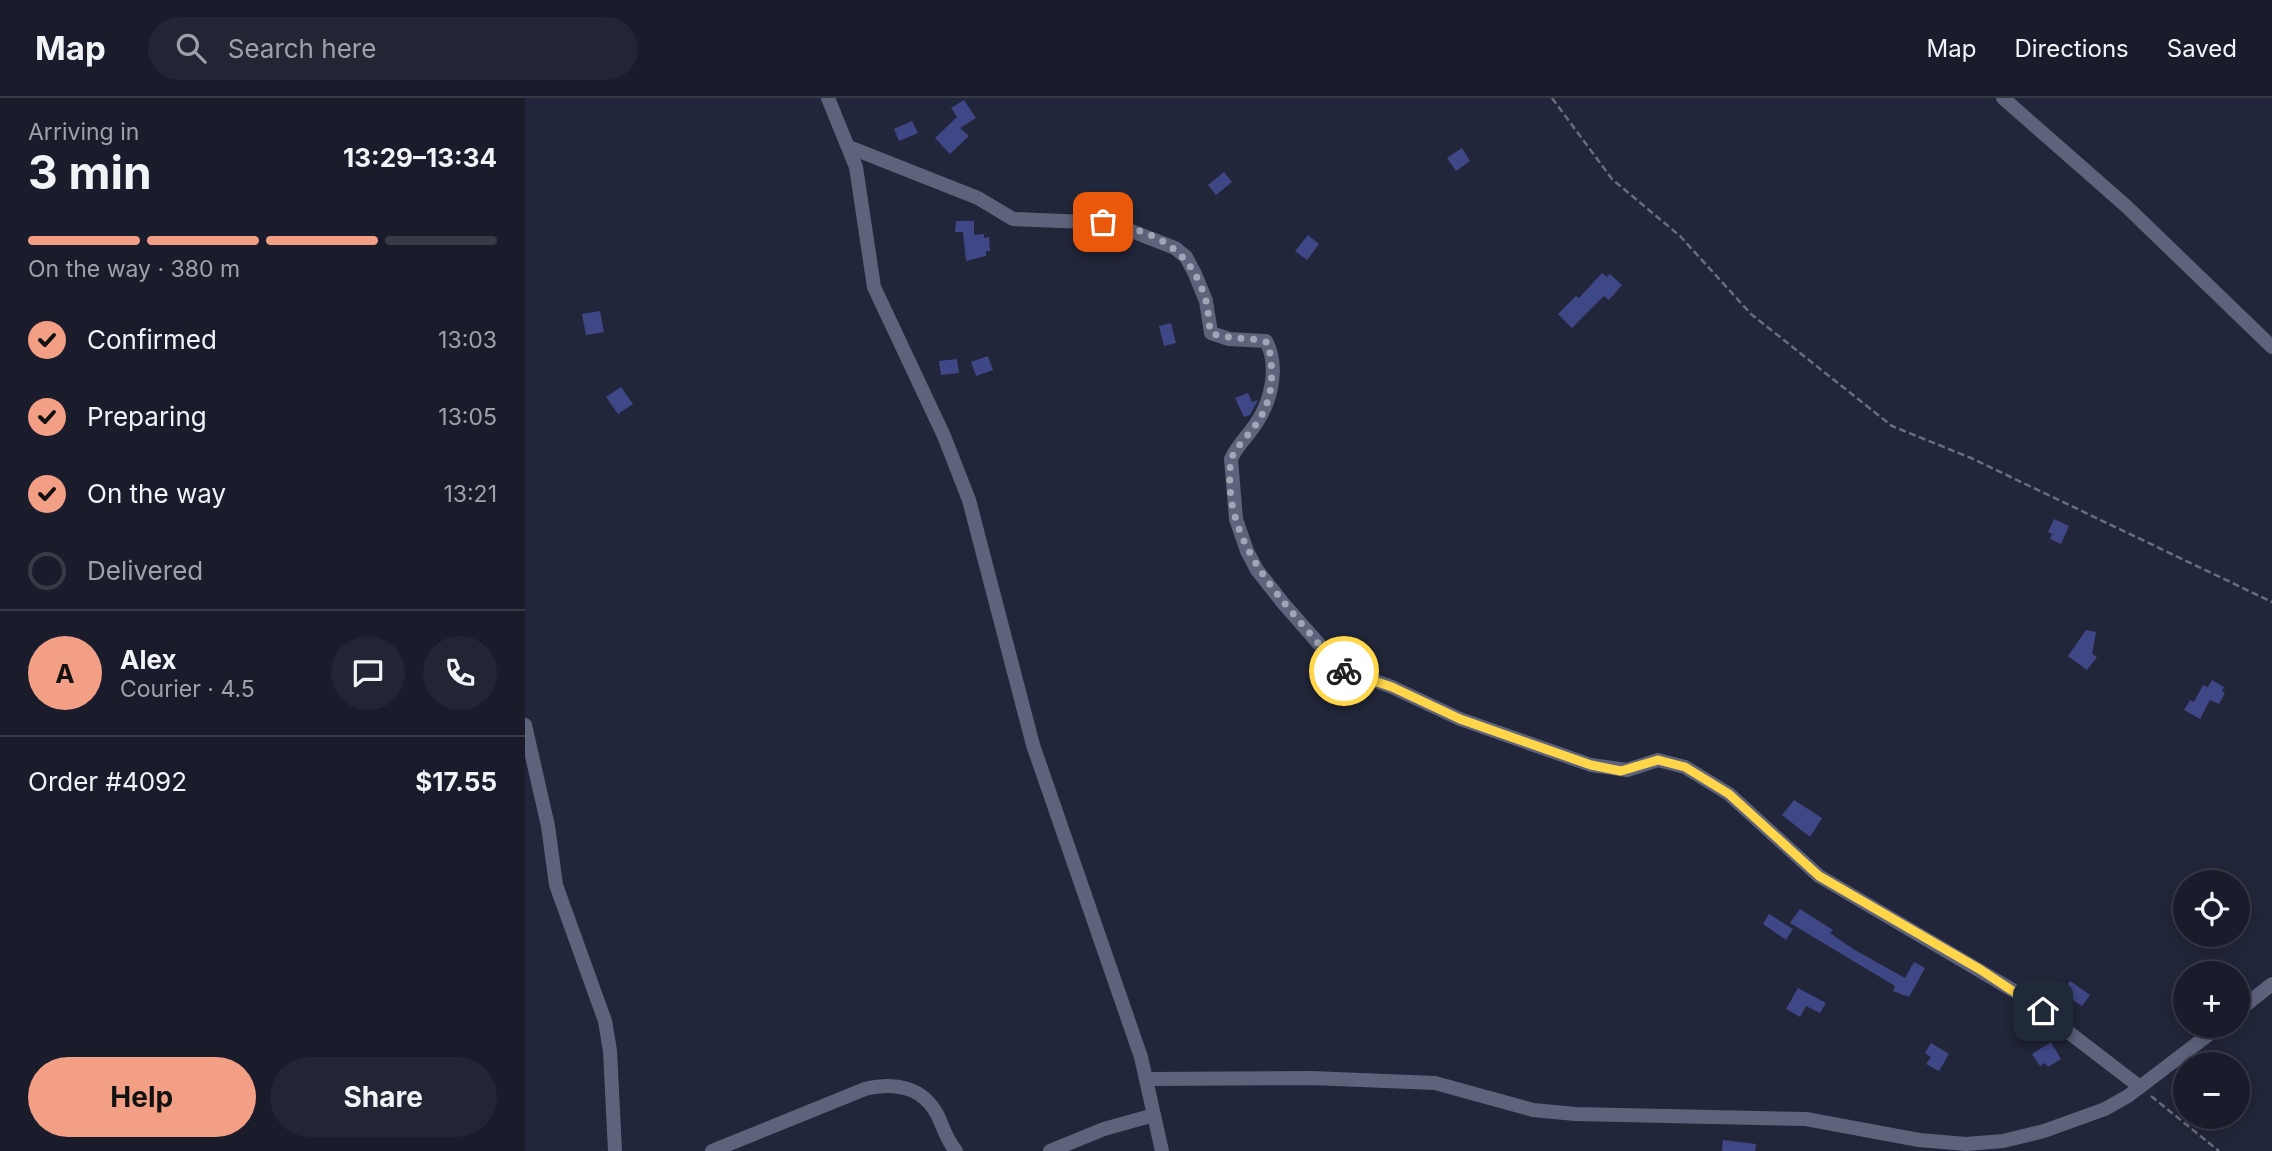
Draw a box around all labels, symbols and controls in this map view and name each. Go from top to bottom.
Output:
search box [148,17,638,80]
text: Map [35,28,106,68]
icon: search [172,29,210,67]
text: Search here [228,33,376,64]
text: Map [1927,34,1976,63]
text: Directions [2014,34,2129,63]
text: Saved [2167,34,2237,63]
text: Arriving in [28,118,139,146]
text: 13:29–13:34 [343,142,497,173]
text: 3 min [28,144,152,200]
pin [1073,192,1133,252]
icon: bag [1084,203,1122,241]
text: On the way · 380 m [28,255,240,283]
icon: check [28,321,66,359]
text: Confirmed [87,324,217,355]
text: 13:03 [438,326,497,354]
icon: check [28,398,66,436]
text: Preparing [87,401,207,432]
text: 13:05 [438,403,497,431]
icon: check [28,475,66,513]
text: On the way [87,478,226,509]
text: 13:21 [443,480,497,508]
text: Delivered [87,555,203,586]
button: chat [331,636,405,710]
button: phone [423,636,497,710]
courier [1309,636,1379,706]
text: Alex [120,644,177,675]
icon: bike [1325,652,1363,690]
text: A [55,658,75,689]
text: Courier · 4.5 [120,675,255,703]
text: Order #4092 [28,766,187,797]
text: $17.55 [415,766,497,797]
map controls [2173,870,2250,1129]
button: locate [2173,870,2250,947]
button: + [2173,961,2250,1038]
pin [2013,981,2073,1041]
icon: home [2024,992,2062,1030]
button: − [2173,1052,2250,1129]
button: Help [28,1057,256,1137]
button: Share [270,1057,497,1137]

